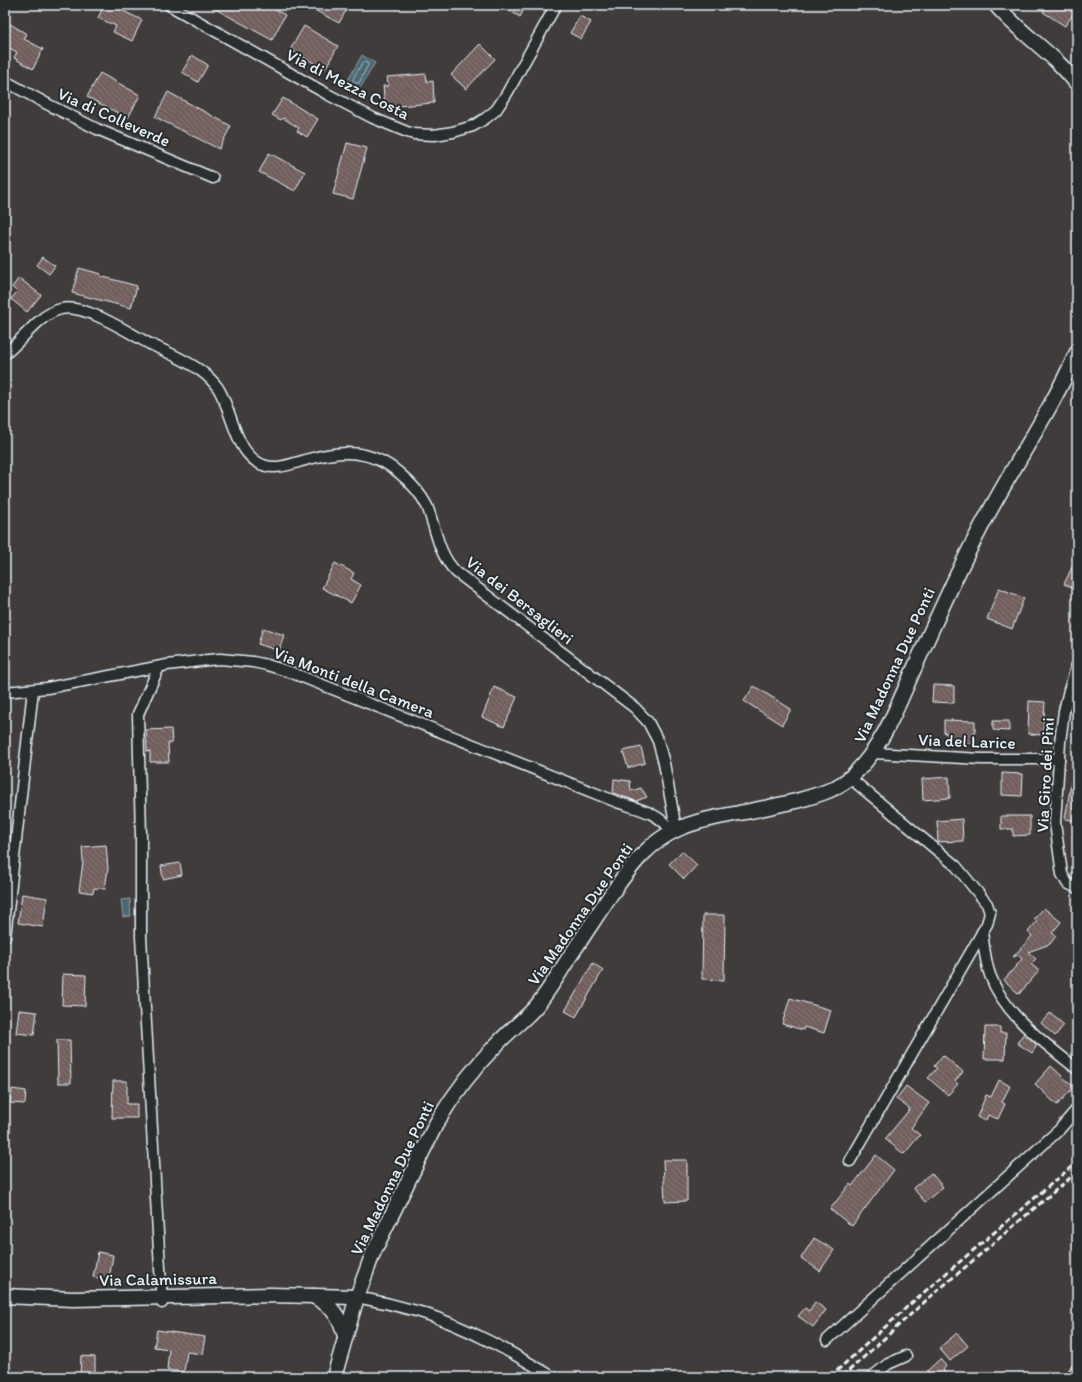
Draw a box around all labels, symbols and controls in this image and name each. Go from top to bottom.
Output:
street label: Via di Mezza Costa [283,44,413,124]
street label: Via di Colleverde [55,83,173,151]
street label: Via dei Bersaglieri [462,552,578,648]
street label: Via Madonna Due Ponti [849,584,939,746]
street label: Via Monti della Camera [271,642,437,722]
street label: Via Giro dei Pini [1032,717,1058,833]
street label: Via del Larice [918,729,1016,753]
street label: Via Madonna Due Ponti [523,839,637,989]
street label: Via Madonna Due Ponti [346,1098,438,1258]
street label: Via Calamissura [99,1268,217,1290]

